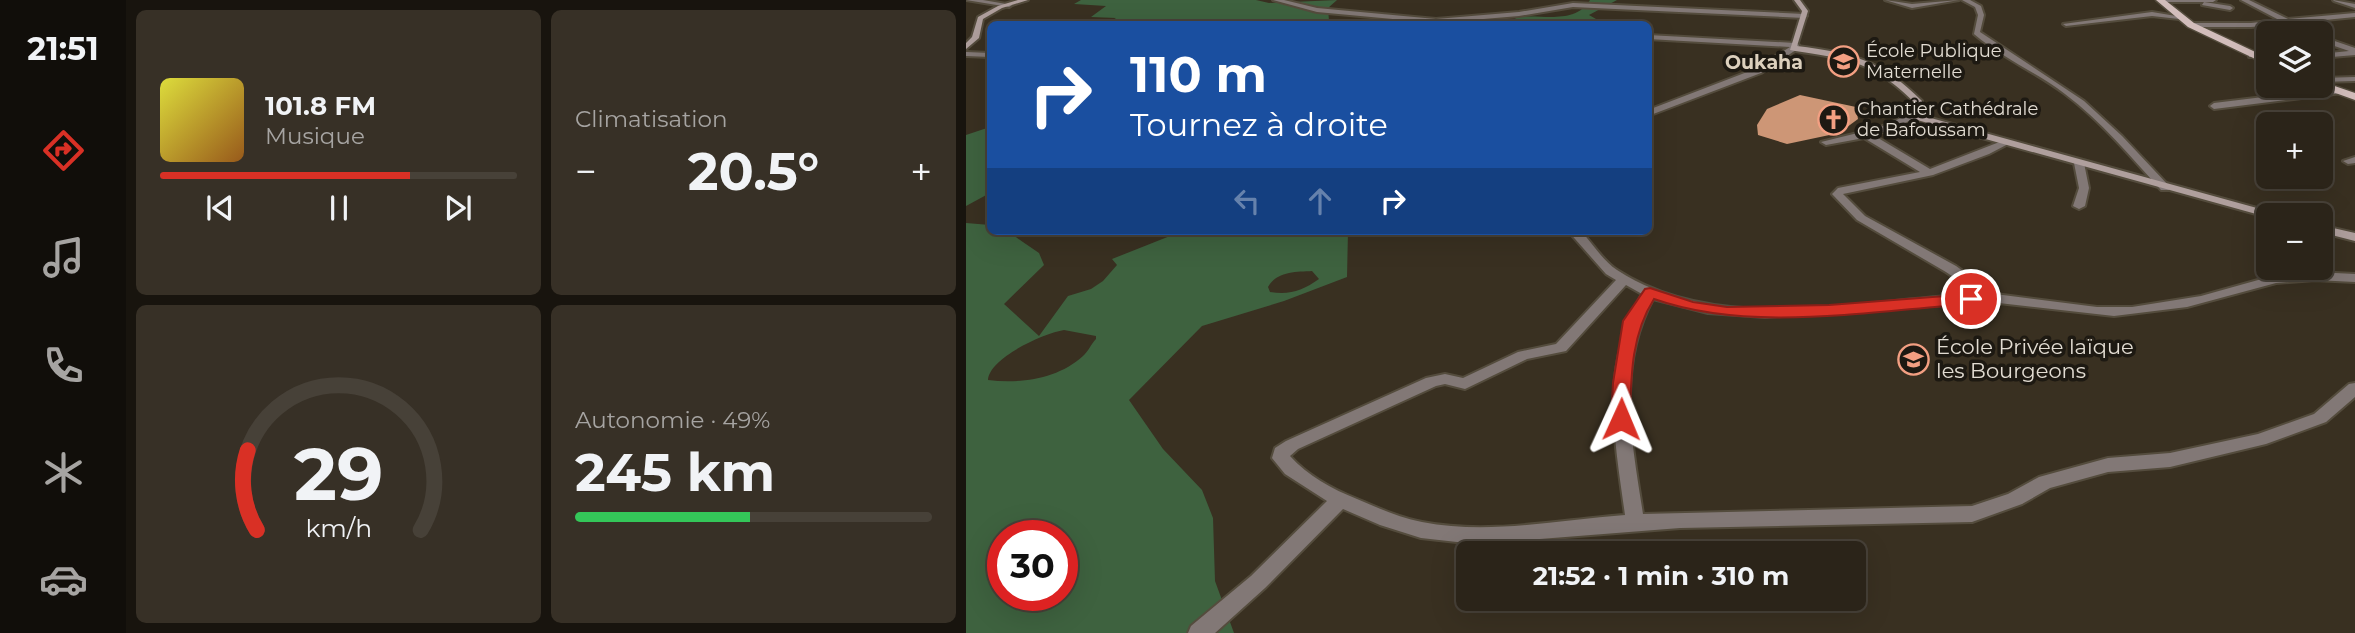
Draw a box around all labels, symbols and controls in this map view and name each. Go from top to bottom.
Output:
map controls [2256,21,2333,280]
button: layers [2256,21,2333,98]
text: 21:51 [27,29,99,68]
place label: École Publique Maternelle [1866,40,2002,83]
school or university icon: École Publique Maternelle [1826,44,1860,78]
text: 110 m [1130,45,1267,104]
icon: right [1015,49,1106,140]
district label: Oukaha [1725,51,1803,74]
text: 101.8 FM [265,90,376,122]
place label: Chantier Cathédrale de Bafoussam [1857,98,2038,141]
church icon: Chantier Cathédrale de Bafoussam [1817,102,1851,136]
text: Climatisation [575,105,727,133]
text: Tournez à droite [1130,105,1388,144]
button: + [2256,112,2333,189]
text: Musique [265,122,365,150]
icon: directions [39,126,88,175]
text: 20.5° [688,140,819,203]
text: − [575,148,597,195]
text: + [910,148,932,195]
icon: left [1228,182,1266,220]
icon: ahead [1301,182,1339,220]
icon: right [1374,182,1412,220]
icon: previous [201,189,239,227]
icon: pause [320,189,358,227]
icon: next [439,189,477,227]
button: − [2256,203,2333,280]
icon: music [39,233,88,282]
pin [1941,269,2001,329]
icon: arrive [1952,280,1990,318]
place label: École Privée laïque les Bourgeons [1936,334,2134,383]
icon: phone [39,341,88,390]
school or university icon: École Privée laïque les Bourgeons [1896,342,1930,376]
position arrow [1584,382,1658,456]
text: Autonomie · 49% [575,406,770,434]
text: 29 [294,430,383,518]
text: 245 km [575,441,775,504]
icon: climate [39,448,88,497]
text: km/h [305,513,372,543]
speed limit sign: 30 [987,520,1078,611]
icon: car [39,555,88,604]
text: 21:52 · 1 min · 310 m [1533,560,1789,592]

